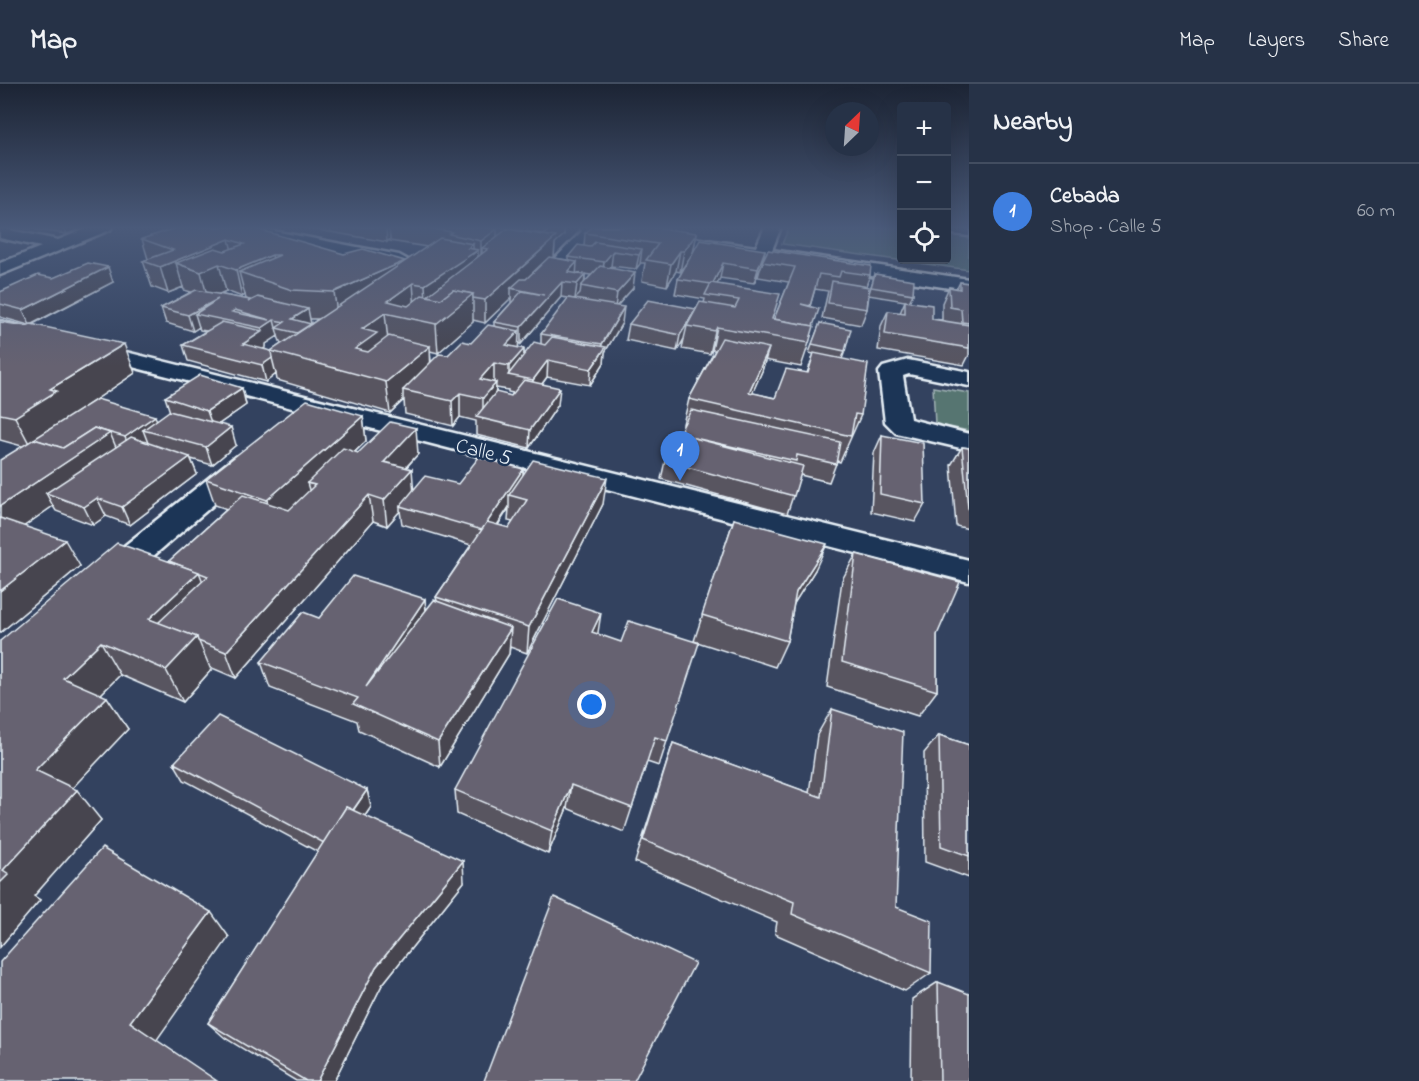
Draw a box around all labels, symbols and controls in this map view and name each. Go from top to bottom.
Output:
text: Map [30,21,77,62]
text: Map [1179,26,1215,56]
text: Layers [1248,26,1305,56]
text: Share [1338,26,1389,56]
north arrow [825,102,879,156]
map controls [897,102,951,264]
button: + [897,102,951,156]
text: Nearby [993,104,1072,142]
button: − [897,156,951,210]
text: Cebada [1050,181,1120,213]
text: 1 [1009,197,1016,226]
text: 60 m [1357,197,1395,226]
button: locate [897,210,951,264]
text: Shop · Calle 5 [1050,213,1162,242]
street label: Calle 5 [452,432,515,474]
pin: 1 [660,432,700,481]
your location [577,690,606,719]

